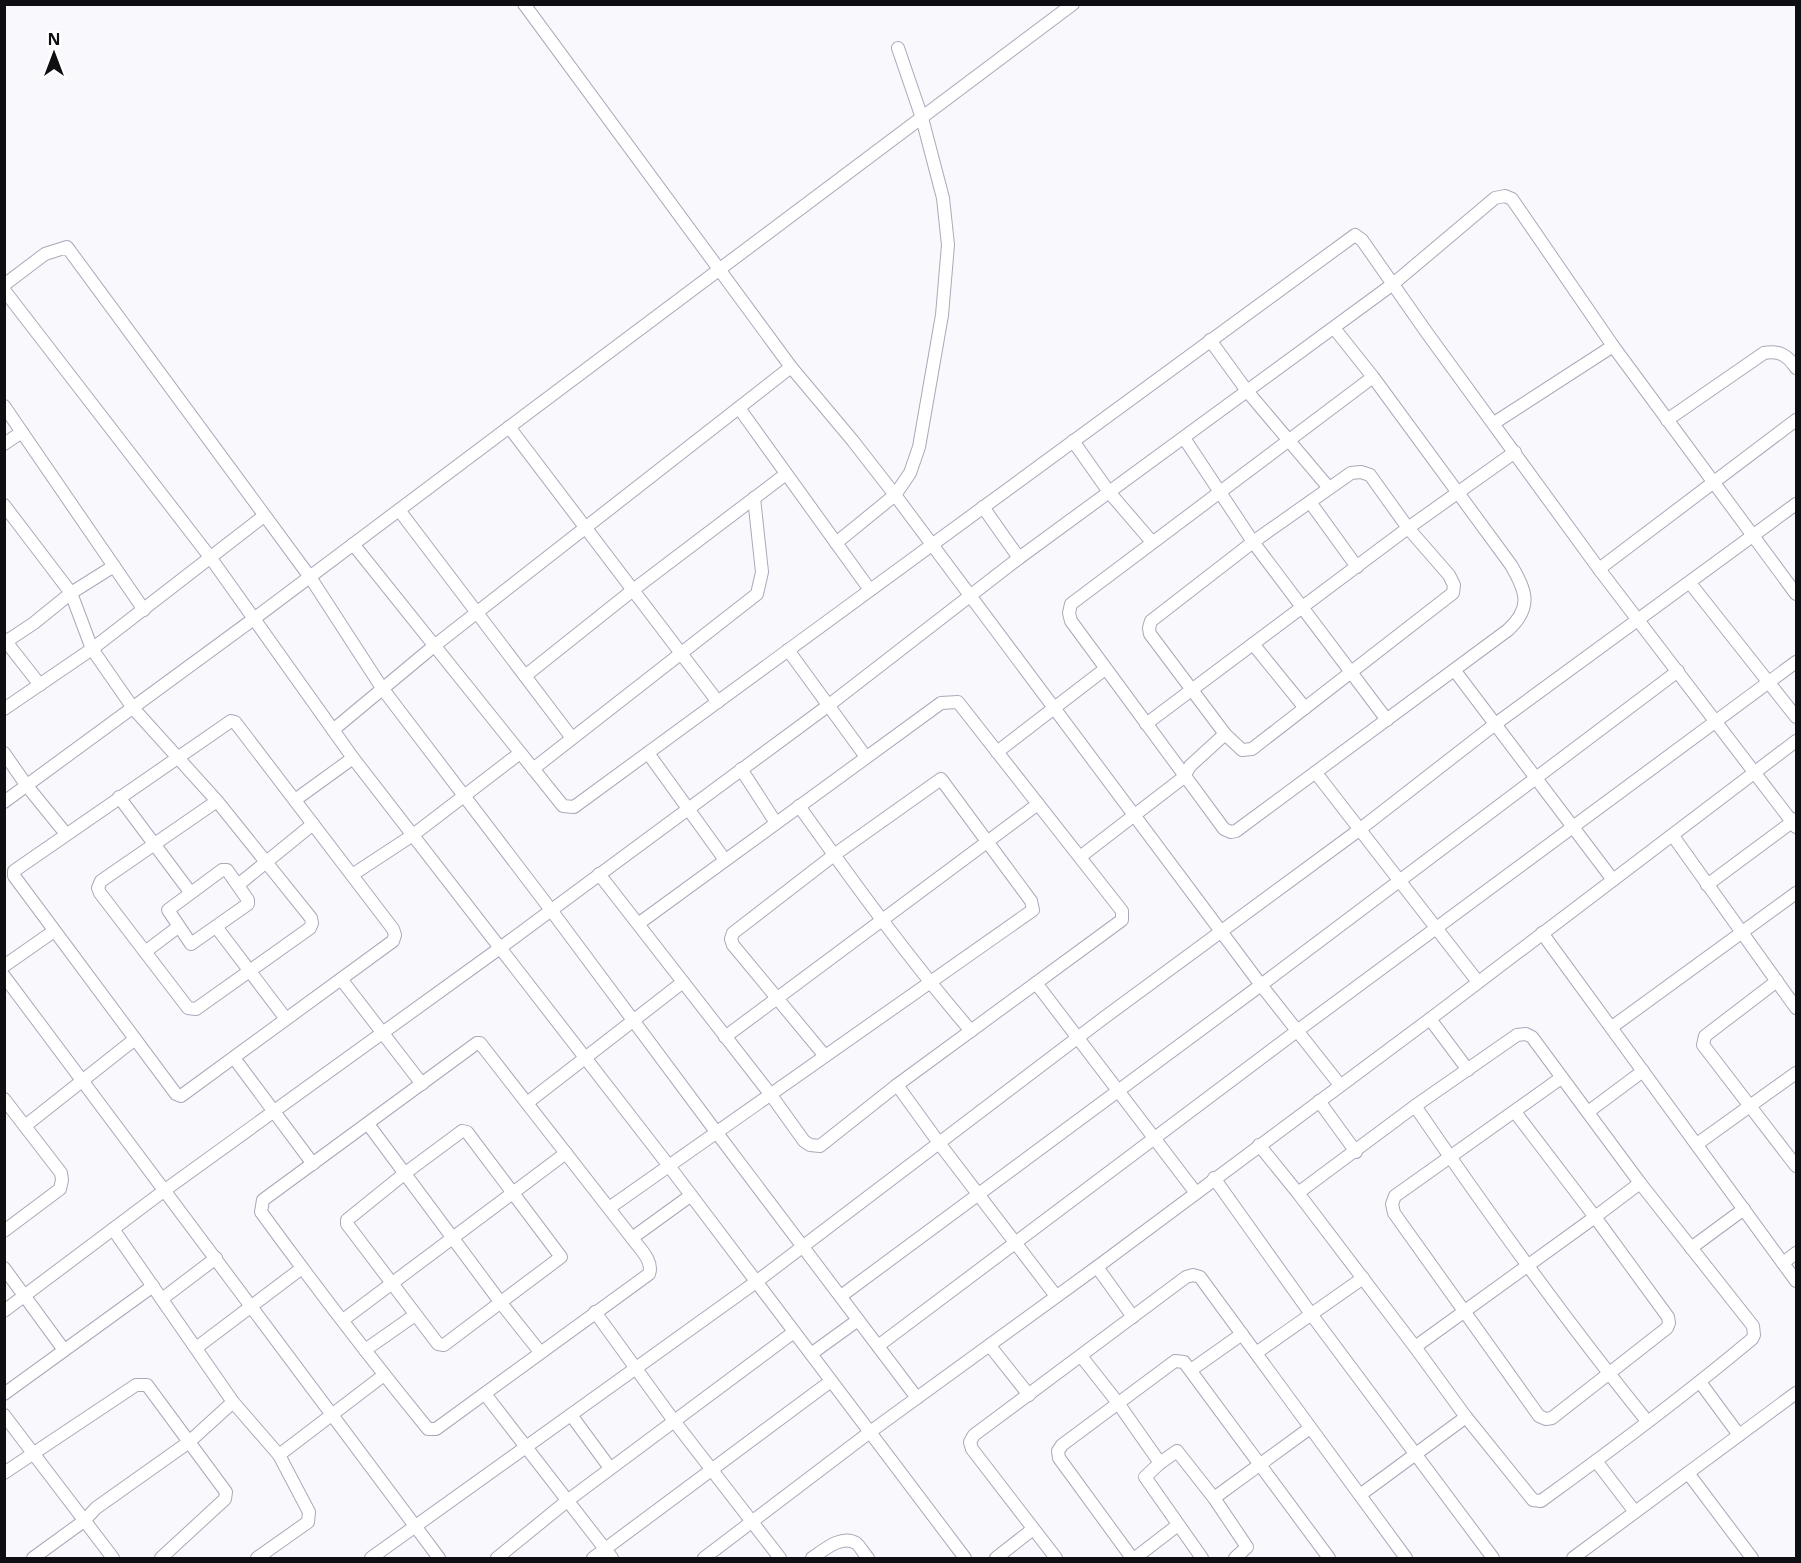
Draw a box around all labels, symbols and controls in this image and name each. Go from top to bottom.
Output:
north arrow [24,24,84,84]
text: N [47,28,61,50]

